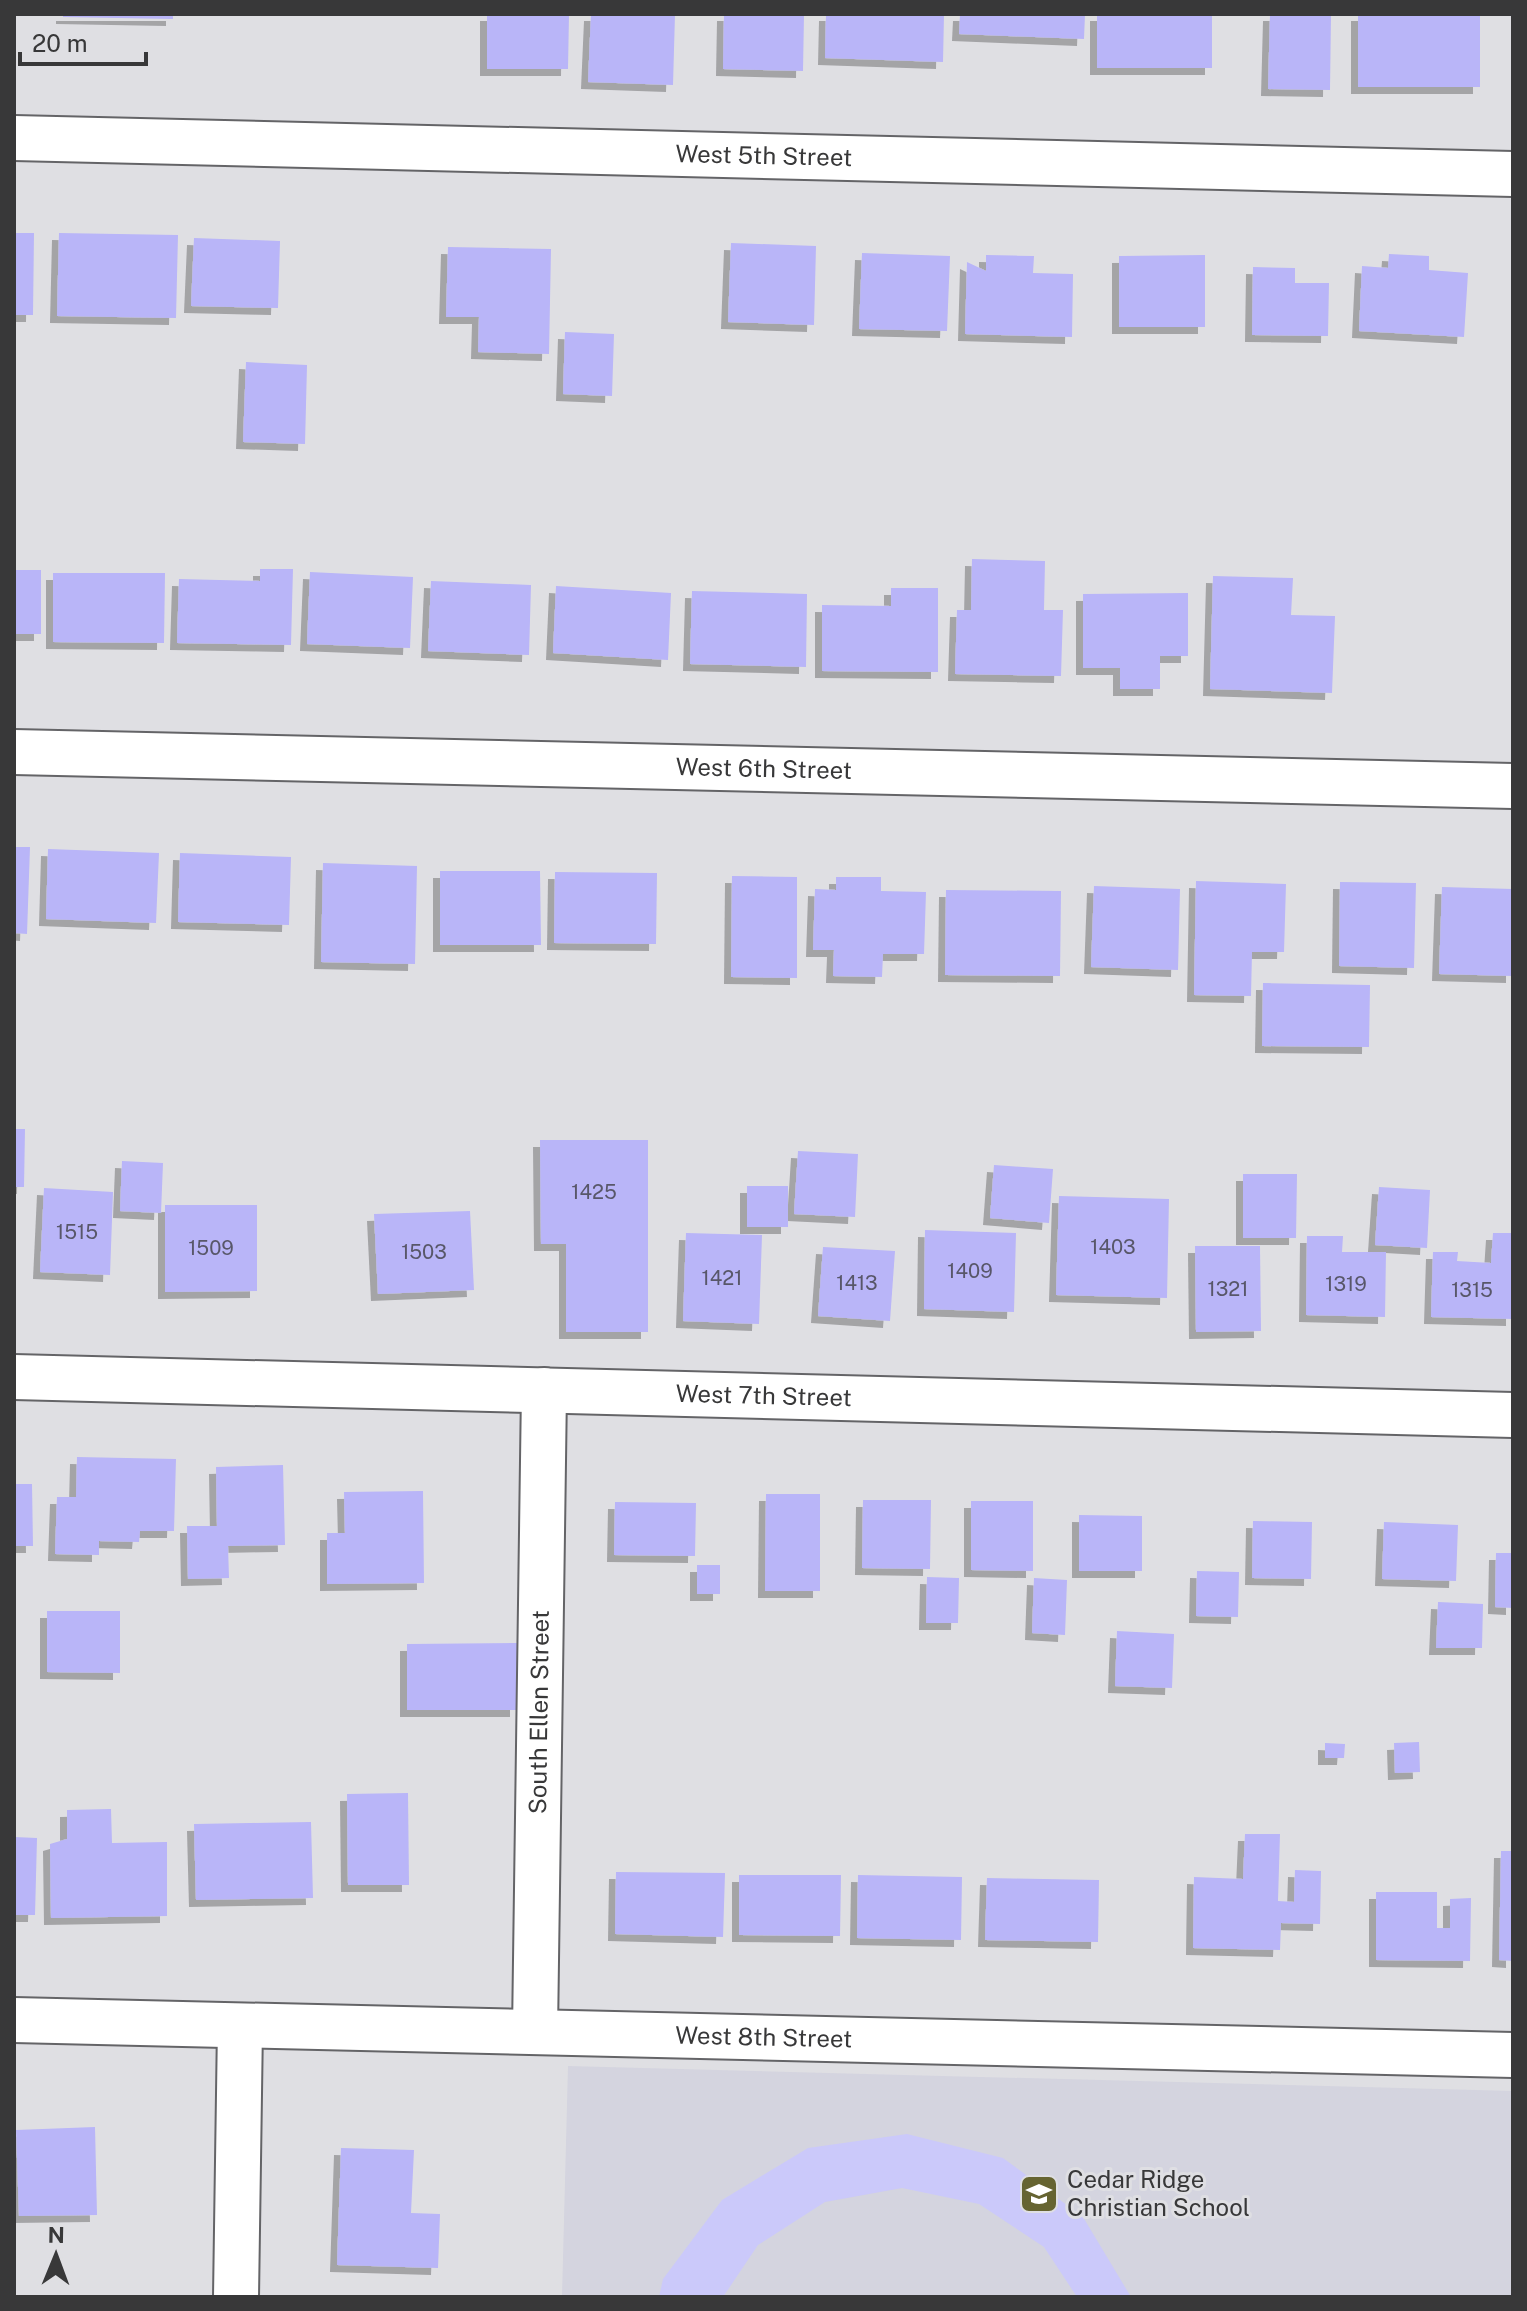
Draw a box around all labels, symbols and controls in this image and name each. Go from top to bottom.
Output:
scale bar [20,16,146,66]
text: 20 m [32,29,88,57]
street label: West 5th Street [675,139,853,171]
street label: West 6th Street [675,752,852,784]
house number: 1425 [571,1180,617,1204]
house number: 1515 [56,1220,98,1244]
house number: 1403 [1090,1235,1136,1259]
house number: 1509 [188,1236,234,1260]
house number: 1503 [401,1240,447,1264]
house number: 1409 [947,1259,993,1283]
house number: 1421 [702,1266,742,1290]
house number: 1413 [836,1271,878,1295]
house number: 1319 [1325,1272,1367,1296]
house number: 1321 [1208,1277,1248,1301]
house number: 1315 [1451,1278,1493,1302]
street label: West 7th Street [675,1379,852,1411]
street label: South Ellen Street [523,1610,554,1814]
street label: West 8th Street [675,2020,853,2053]
place label: Cedar Ridge Christian School [1067,2165,1250,2221]
school or university icon: Cedar Ridge Christian School [1018,2173,1060,2215]
north arrow [16,2215,96,2295]
text: N [48,2222,65,2248]

